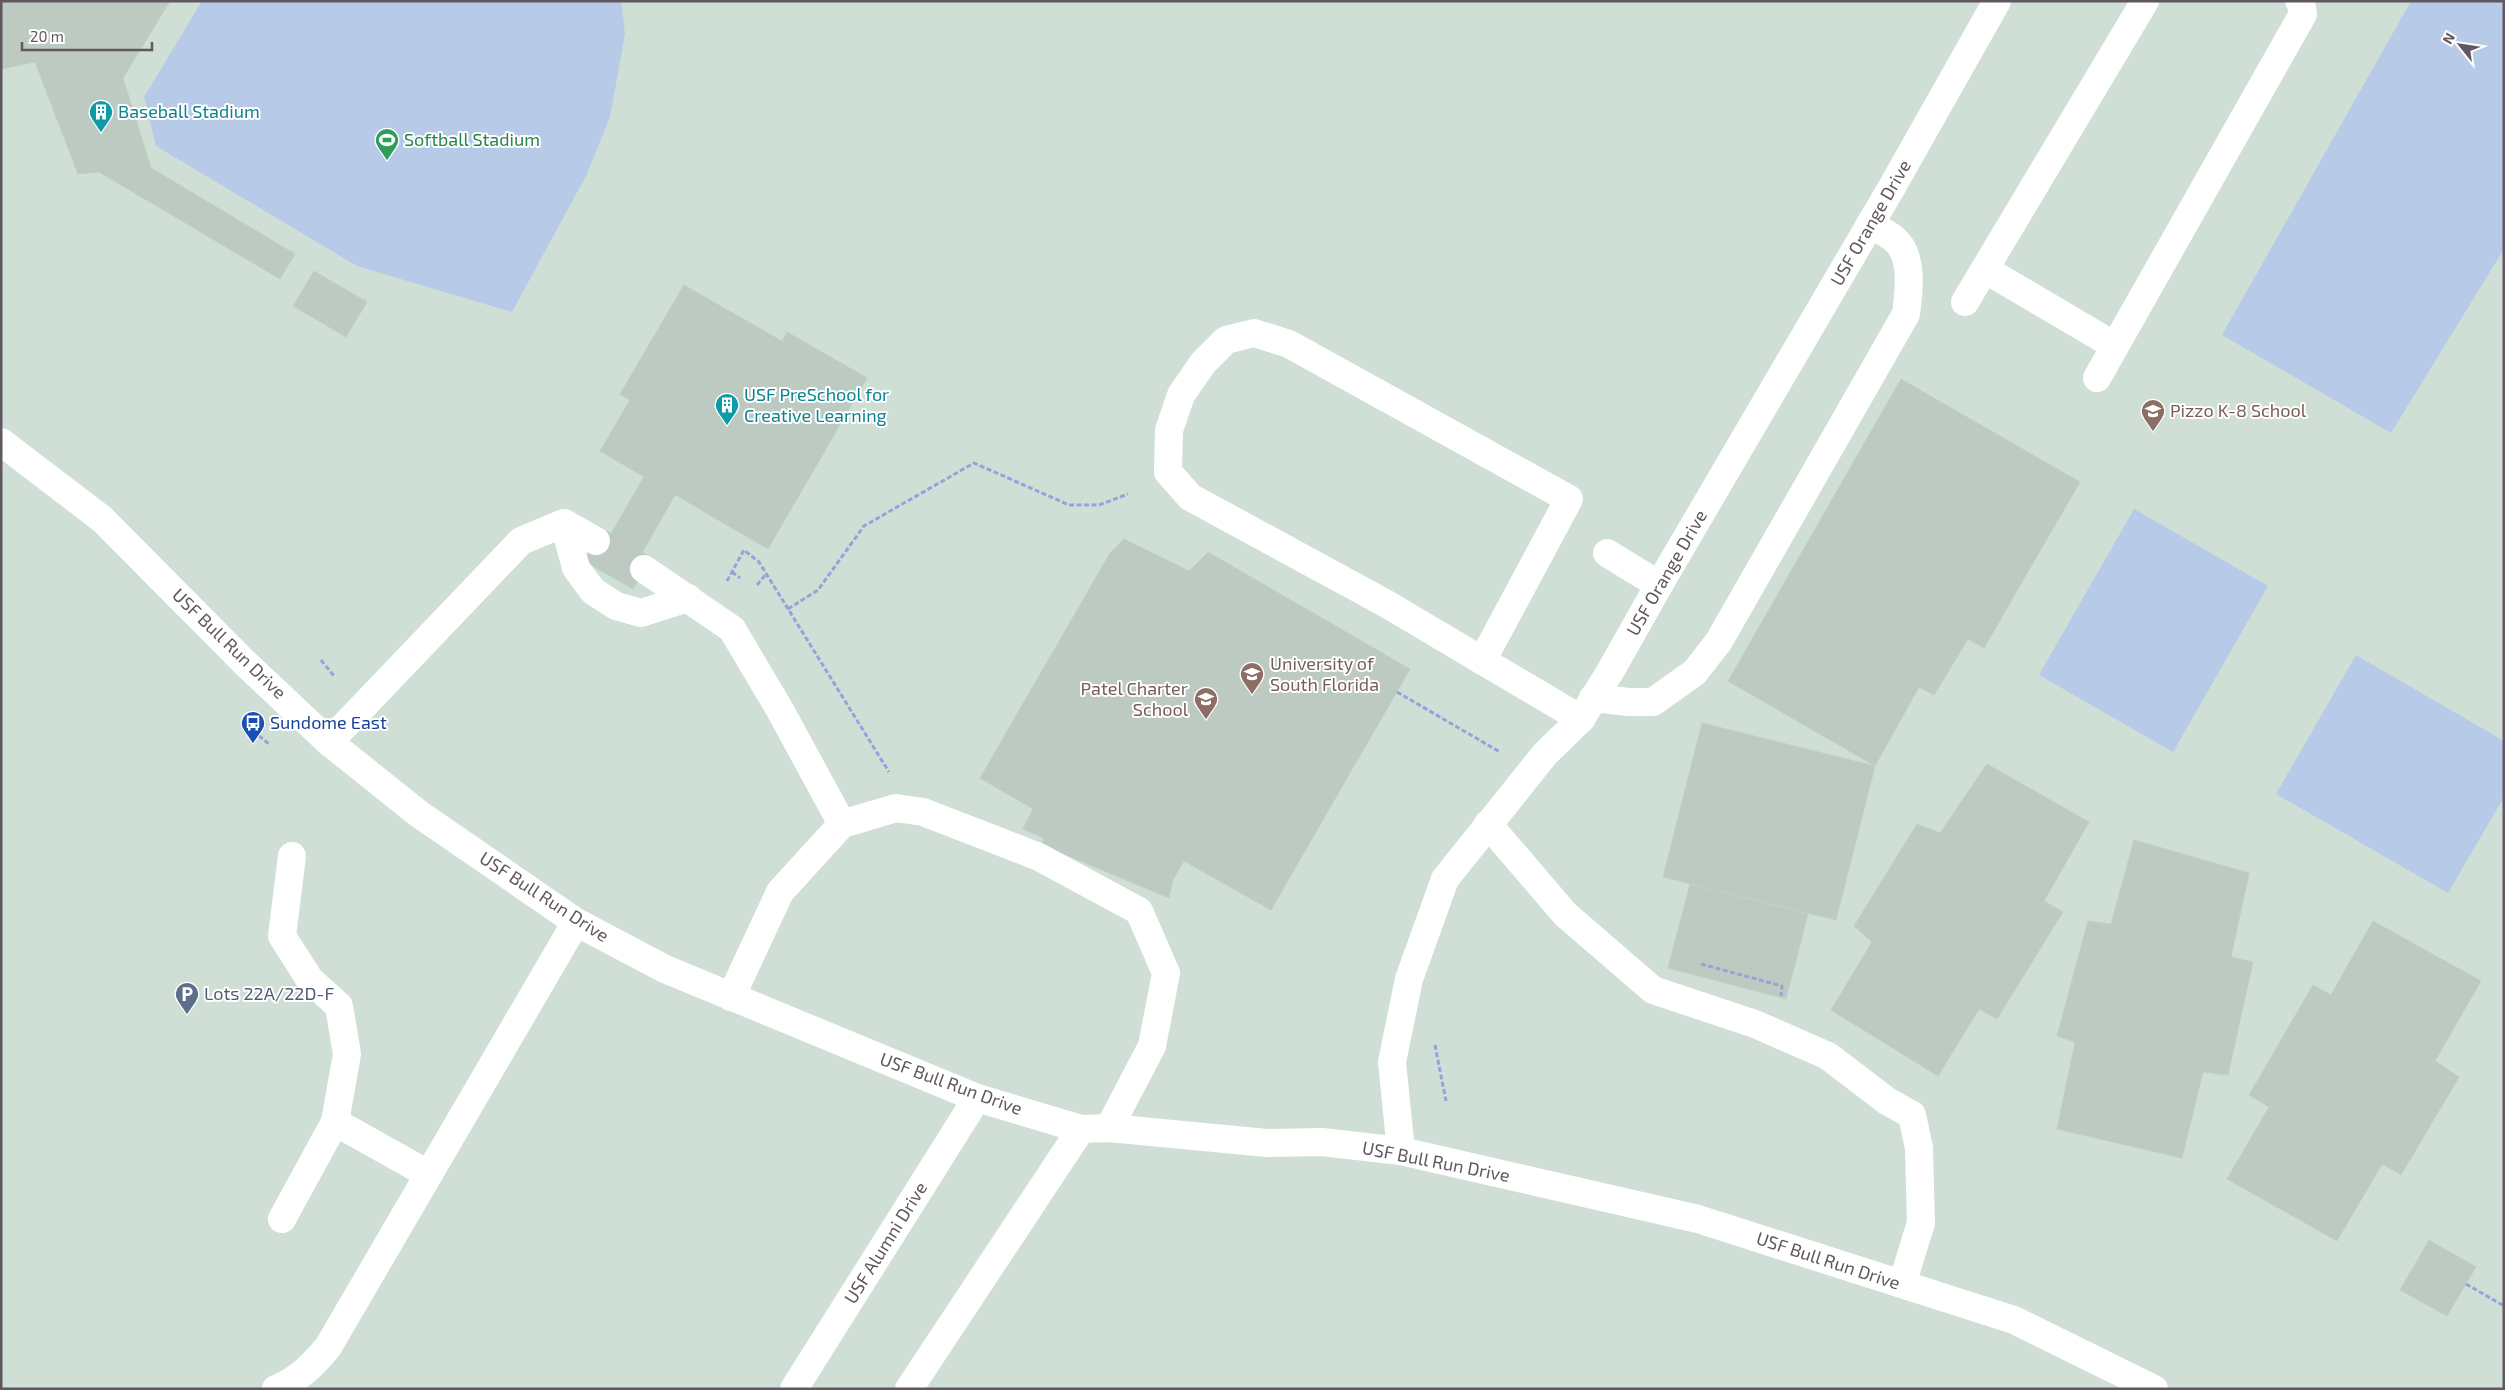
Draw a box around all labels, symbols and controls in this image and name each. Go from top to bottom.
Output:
scale bar [22,20,152,52]
north arrow [2435,20,2485,70]
text: 20 m [30,27,64,45]
text: N [2438,30,2458,47]
building icon: Baseball Stadium [88,99,114,133]
place label: Baseball Stadium [118,100,260,122]
sports icon: Softball Stadium [374,127,400,161]
place label: Softball Stadium [404,128,540,150]
street label: USF Orange Drive [1825,156,1915,289]
place label: USF PreSchool for Creative Learning [744,383,889,426]
building icon: USF PreSchool for Creative Learning [714,392,740,426]
school or university icon: Pizzo K-8 School [2140,398,2166,432]
place label: Pizzo K-8 School [2170,399,2307,421]
street label: USF Orange Drive [1621,506,1711,639]
street label: USF Bull Run Drive [168,583,291,703]
place label: University of South Florida [1270,652,1379,695]
school or university icon: University of South Florida [1239,661,1265,695]
place label: Patel Charter School [1081,677,1189,720]
school or university icon: Patel Charter School [1193,686,1219,720]
bus stop icon: Sundome East [240,710,266,744]
place label: Sundome East [270,711,387,733]
street label: USF Bull Run Drive [476,846,613,946]
parking icon: Lots 22A/22D-F [174,981,200,1015]
place label: Lots 22A/22D-F [204,982,334,1004]
street label: USF Bull Run Drive [877,1047,1025,1119]
street label: USF Bull Run Drive [1361,1136,1512,1186]
street label: USF Alumni Drive [839,1178,931,1307]
street label: USF Bull Run Drive [1754,1226,1903,1294]

